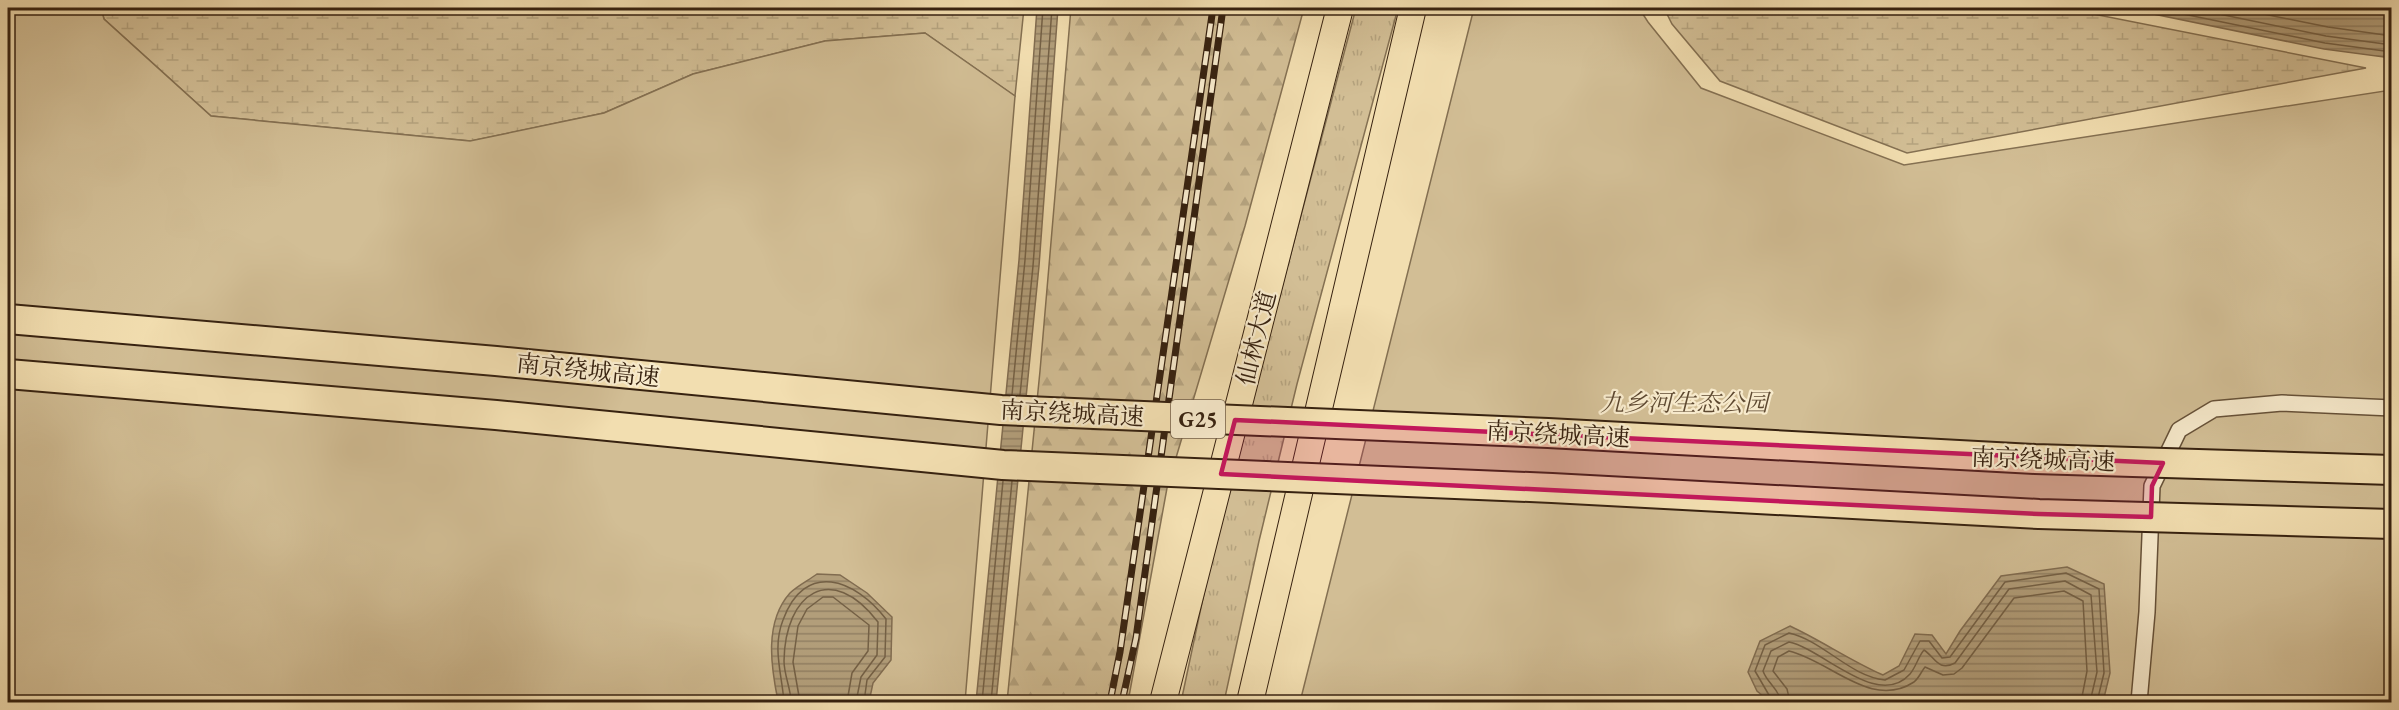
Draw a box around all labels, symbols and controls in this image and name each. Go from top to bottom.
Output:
street label: 仙林大道 [1229,288,1283,388]
street label: 南京绕城高速 [515,347,661,393]
park label: 九乡河生态公园 [1600,387,1772,418]
street label: 南京绕城高速 [999,394,1145,432]
road number: G25 [1171,400,1225,438]
street label: 南京绕城高速 [1485,415,1631,453]
street label: 南京绕城高速 [1971,441,2115,477]

